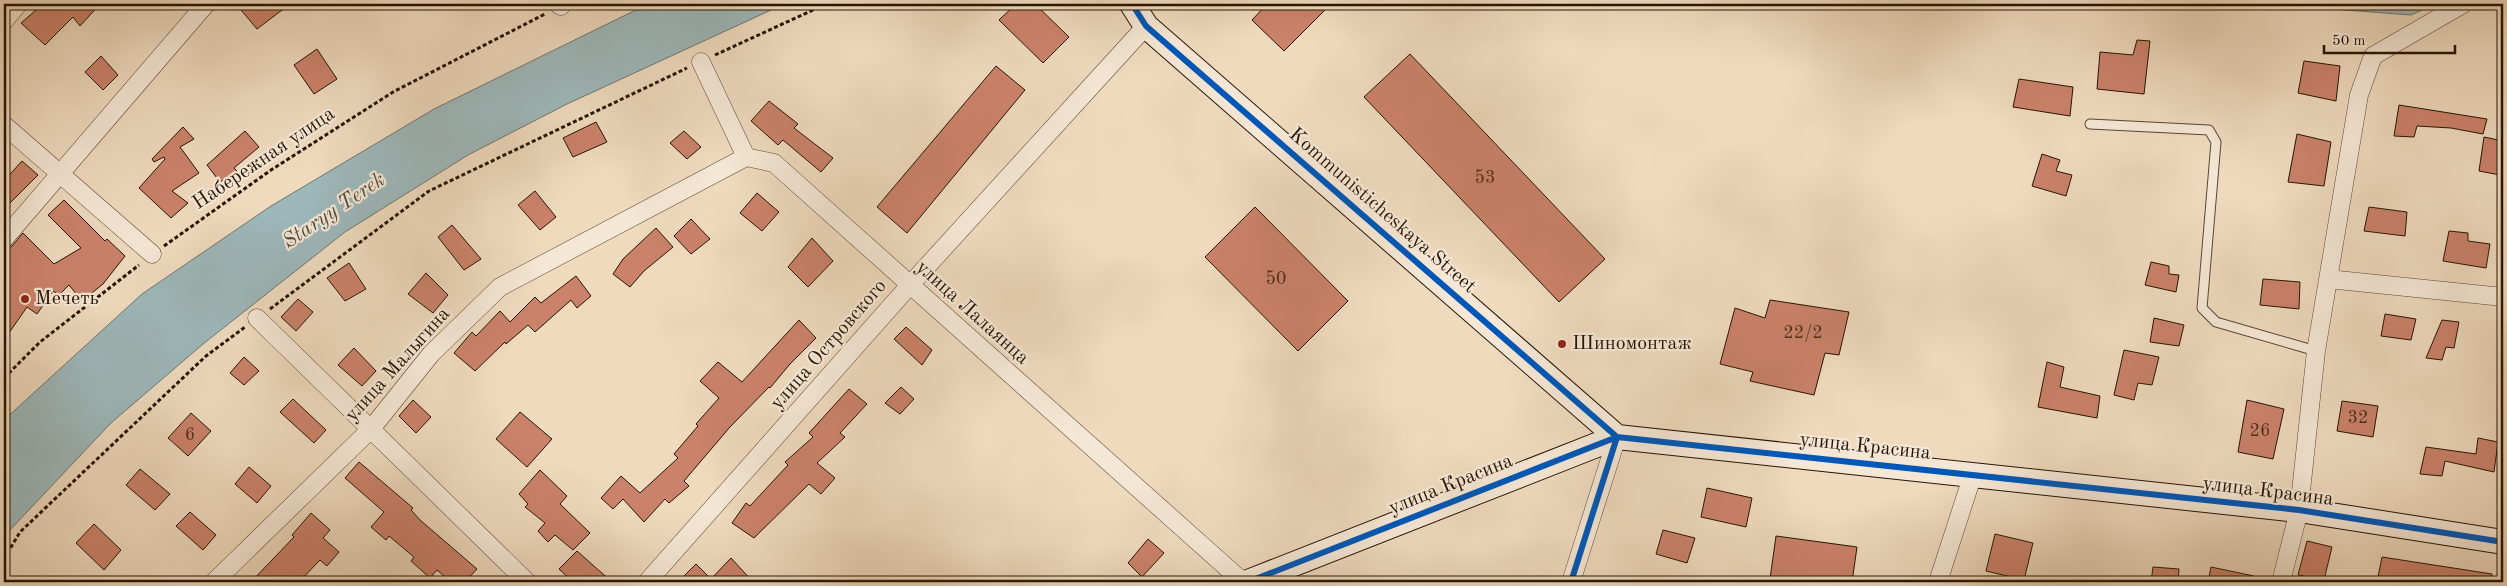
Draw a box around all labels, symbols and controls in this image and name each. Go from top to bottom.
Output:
scale bar [2324,22,2456,54]
text: 50 m [2332,34,2366,49]
street label: Набережная улица [189,104,339,214]
street label: Kommunisticheskaya Street [1285,125,1479,297]
water label: Staryy Terek [279,169,389,253]
house number: 53 [1475,169,1495,187]
street label: улица Лалаянца [912,257,1032,369]
house number: 50 [1266,270,1286,288]
street label: улица Островского [767,276,891,414]
place label: Мечеть [35,289,99,309]
marker: Мечеть [19,293,31,305]
street label: улица Малыгина [342,304,454,426]
house number: 22/2 [1783,324,1823,342]
place label: Шиномонтаж [1572,334,1692,354]
marker: Шиномонтаж [1556,338,1568,350]
house number: 32 [2348,409,2368,427]
house number: 26 [2250,422,2270,440]
house number: 6 [185,426,195,444]
street label: улица Красина [1798,430,1932,464]
street label: улица Красина [1386,451,1516,519]
street label: улица Красина [2201,474,2335,510]

